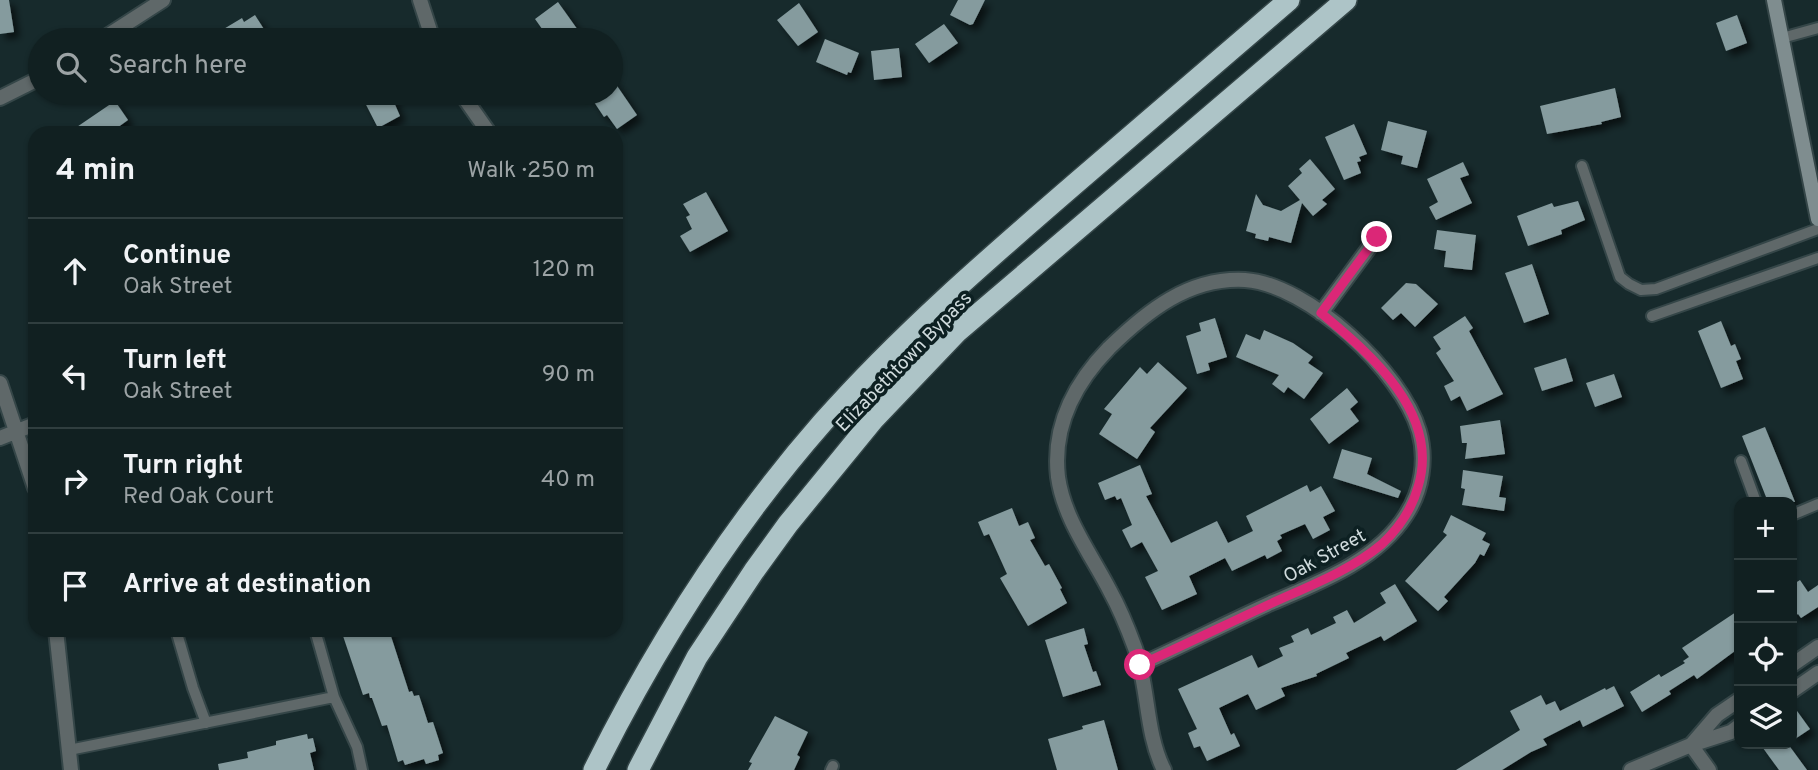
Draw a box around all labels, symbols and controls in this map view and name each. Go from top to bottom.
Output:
search box [28,28,623,105]
icon: search [52,48,90,86]
text: Search here [108,50,247,83]
text: 4 min [56,153,135,190]
text: Walk · 250 m [467,157,595,186]
route end [1361,221,1392,252]
text: Continue [123,240,231,273]
icon: ahead [56,252,94,290]
text: 120 m [533,256,595,285]
text: Oak Street [123,273,232,302]
street label: Elizabethtown Bypass [831,287,978,438]
text: Turn left [123,345,227,378]
icon: left [56,357,94,395]
text: 90 m [542,361,595,390]
text: Oak Street [123,378,232,407]
text: Turn right [123,450,243,483]
icon: right [56,462,94,500]
text: 40 m [541,466,595,495]
text: Red Oak Court [123,483,274,512]
map controls [1734,497,1797,749]
button: + [1734,497,1797,560]
street label: Oak Street [1280,524,1370,589]
button: − [1734,560,1797,623]
icon: arrive [56,567,94,605]
text: Arrive at destination [123,569,371,602]
button: locate [1734,623,1797,686]
route start [1124,649,1155,680]
button: layers [1734,686,1797,749]

